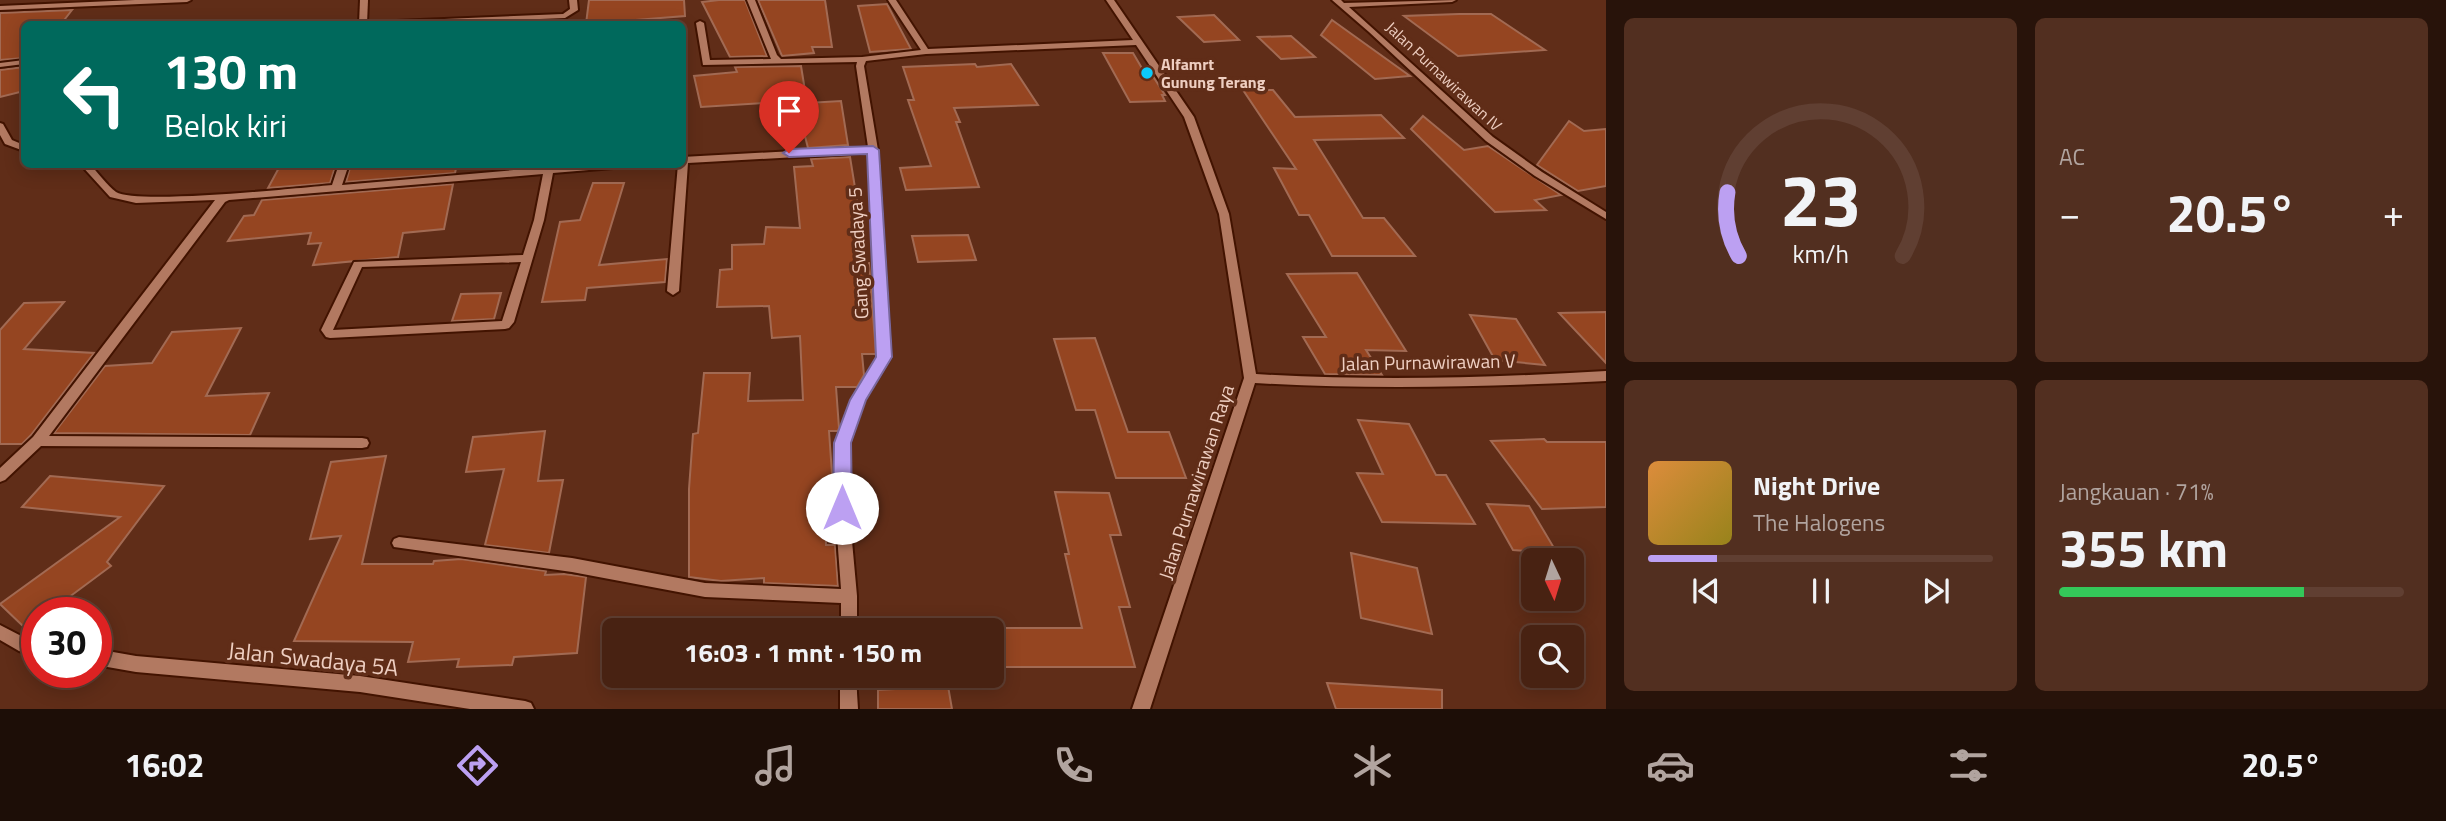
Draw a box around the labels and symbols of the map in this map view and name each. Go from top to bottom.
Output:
street label: Jalan Purnawirawan IV [1380,16,1508,136]
place label: Alfamrt Gunung Terang [1161,52,1266,94]
marker: Alfamrt Gunung Terang [1139,65,1155,81]
pin [759,81,819,153]
street label: Gang Swadaya 5 [840,186,875,320]
street label: Jalan Purnawirawan V [1340,345,1516,378]
street label: Jalan Purnawirawan Raya [1150,380,1241,583]
position arrow [805,471,879,545]
north arrow [1521,548,1584,611]
speed limit sign: 30 [21,597,112,688]
street label: Jalan Swadaya 5A [226,632,400,685]

